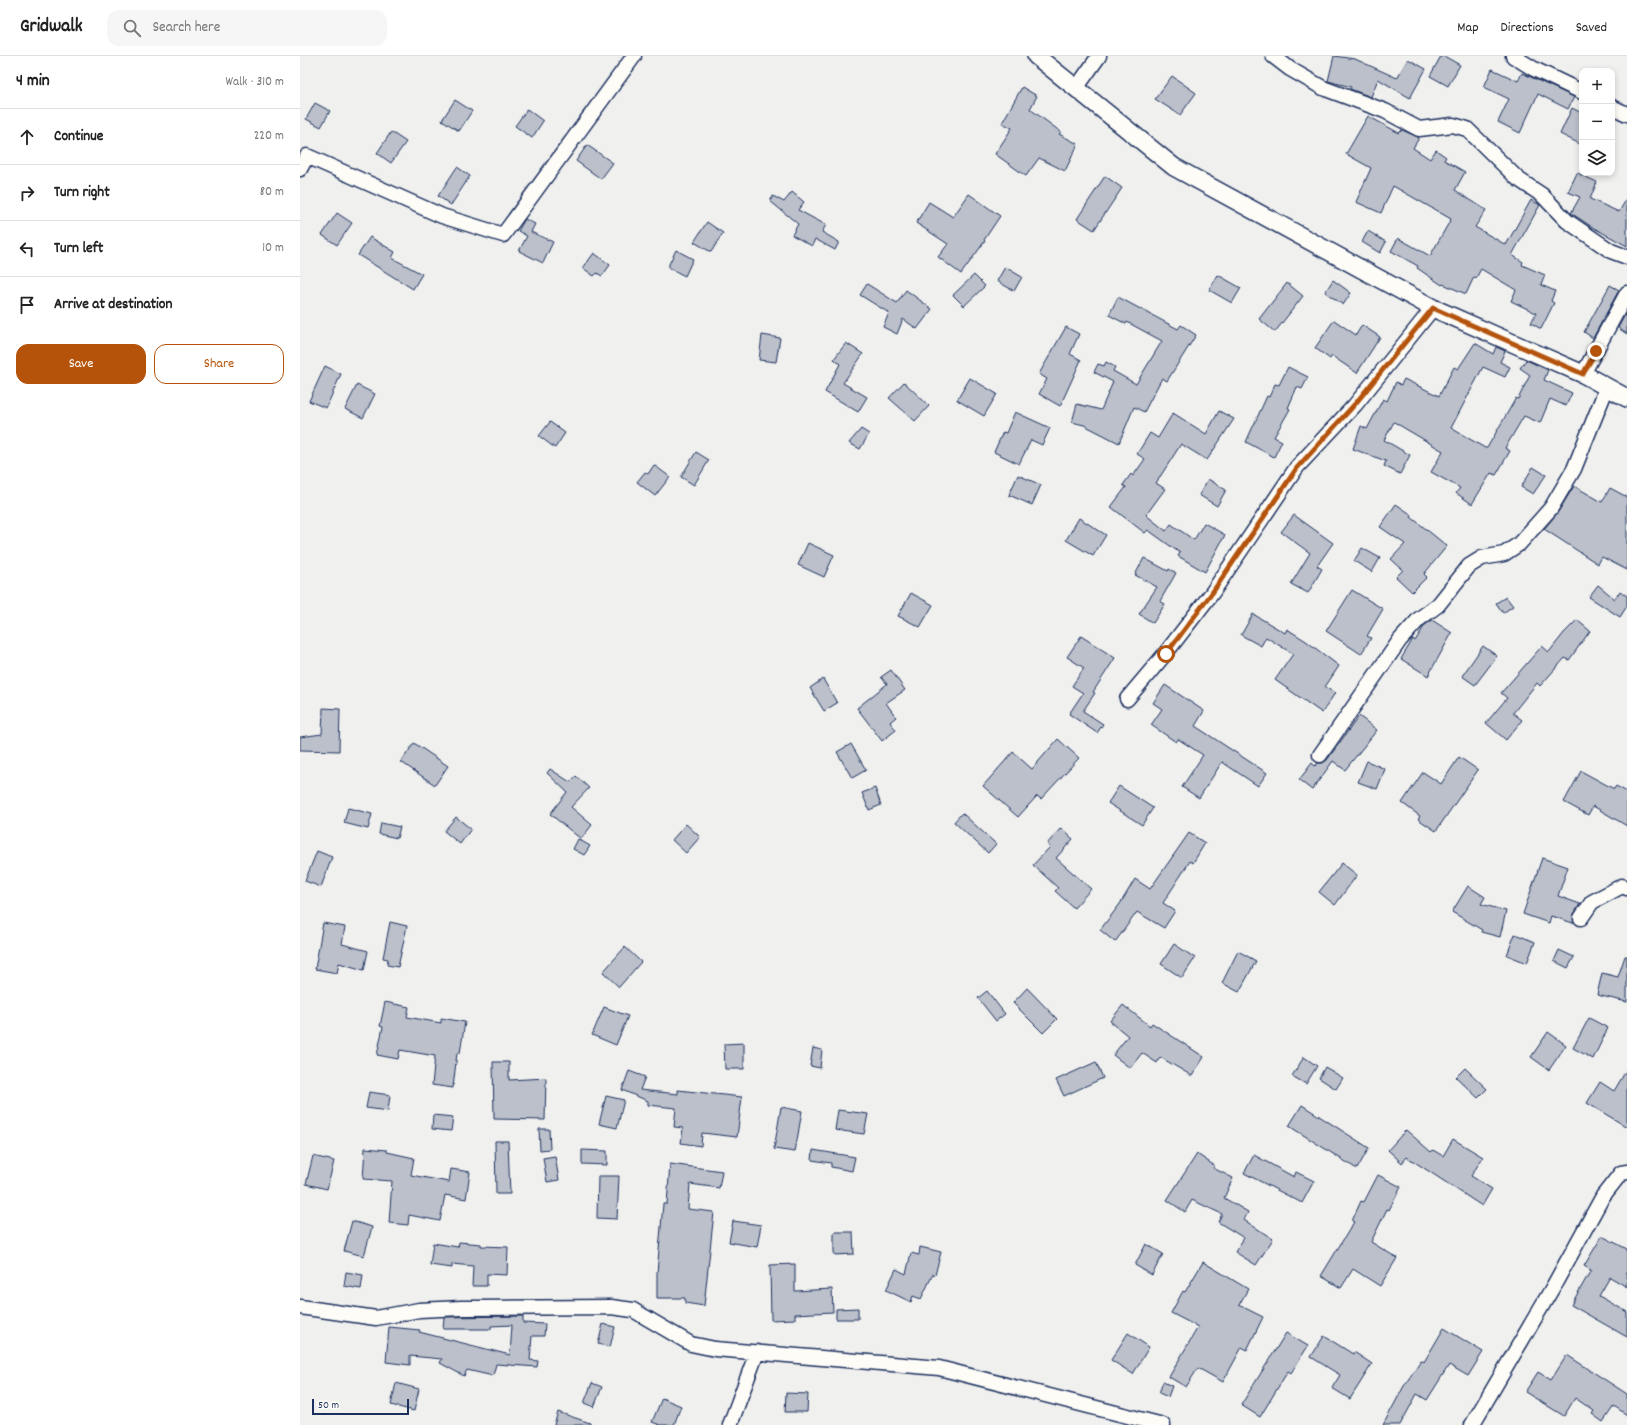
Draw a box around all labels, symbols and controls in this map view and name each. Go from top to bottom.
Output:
search box [107,10,387,46]
text: Gridwalk [20,14,83,41]
icon: search [121,17,143,39]
text: Search here [153,17,220,39]
text: Map [1457,18,1479,38]
text: Directions [1501,18,1554,38]
text: Saved [1576,18,1607,38]
map controls [1579,68,1615,176]
button: + [1579,68,1615,104]
text: 4 min [16,70,50,94]
text: Walk · 310 m [225,73,284,92]
button: − [1579,104,1615,140]
icon: ahead [16,126,38,148]
text: Continue [54,126,103,148]
text: 220 m [254,127,284,146]
button: layers [1579,140,1615,176]
icon: right [16,182,38,204]
text: Turn right [54,182,110,204]
text: 80 m [260,183,284,202]
icon: left [16,238,38,260]
text: Turn left [54,238,103,260]
text: 10 m [262,239,284,258]
icon: arrive [16,294,38,316]
text: Arrive at destination [54,294,172,316]
route end [1587,342,1605,360]
button: Save [16,344,146,384]
button: Share [154,344,284,384]
route start [1157,645,1175,663]
scale bar [312,1397,409,1416]
text: 50 m [318,1398,339,1414]

